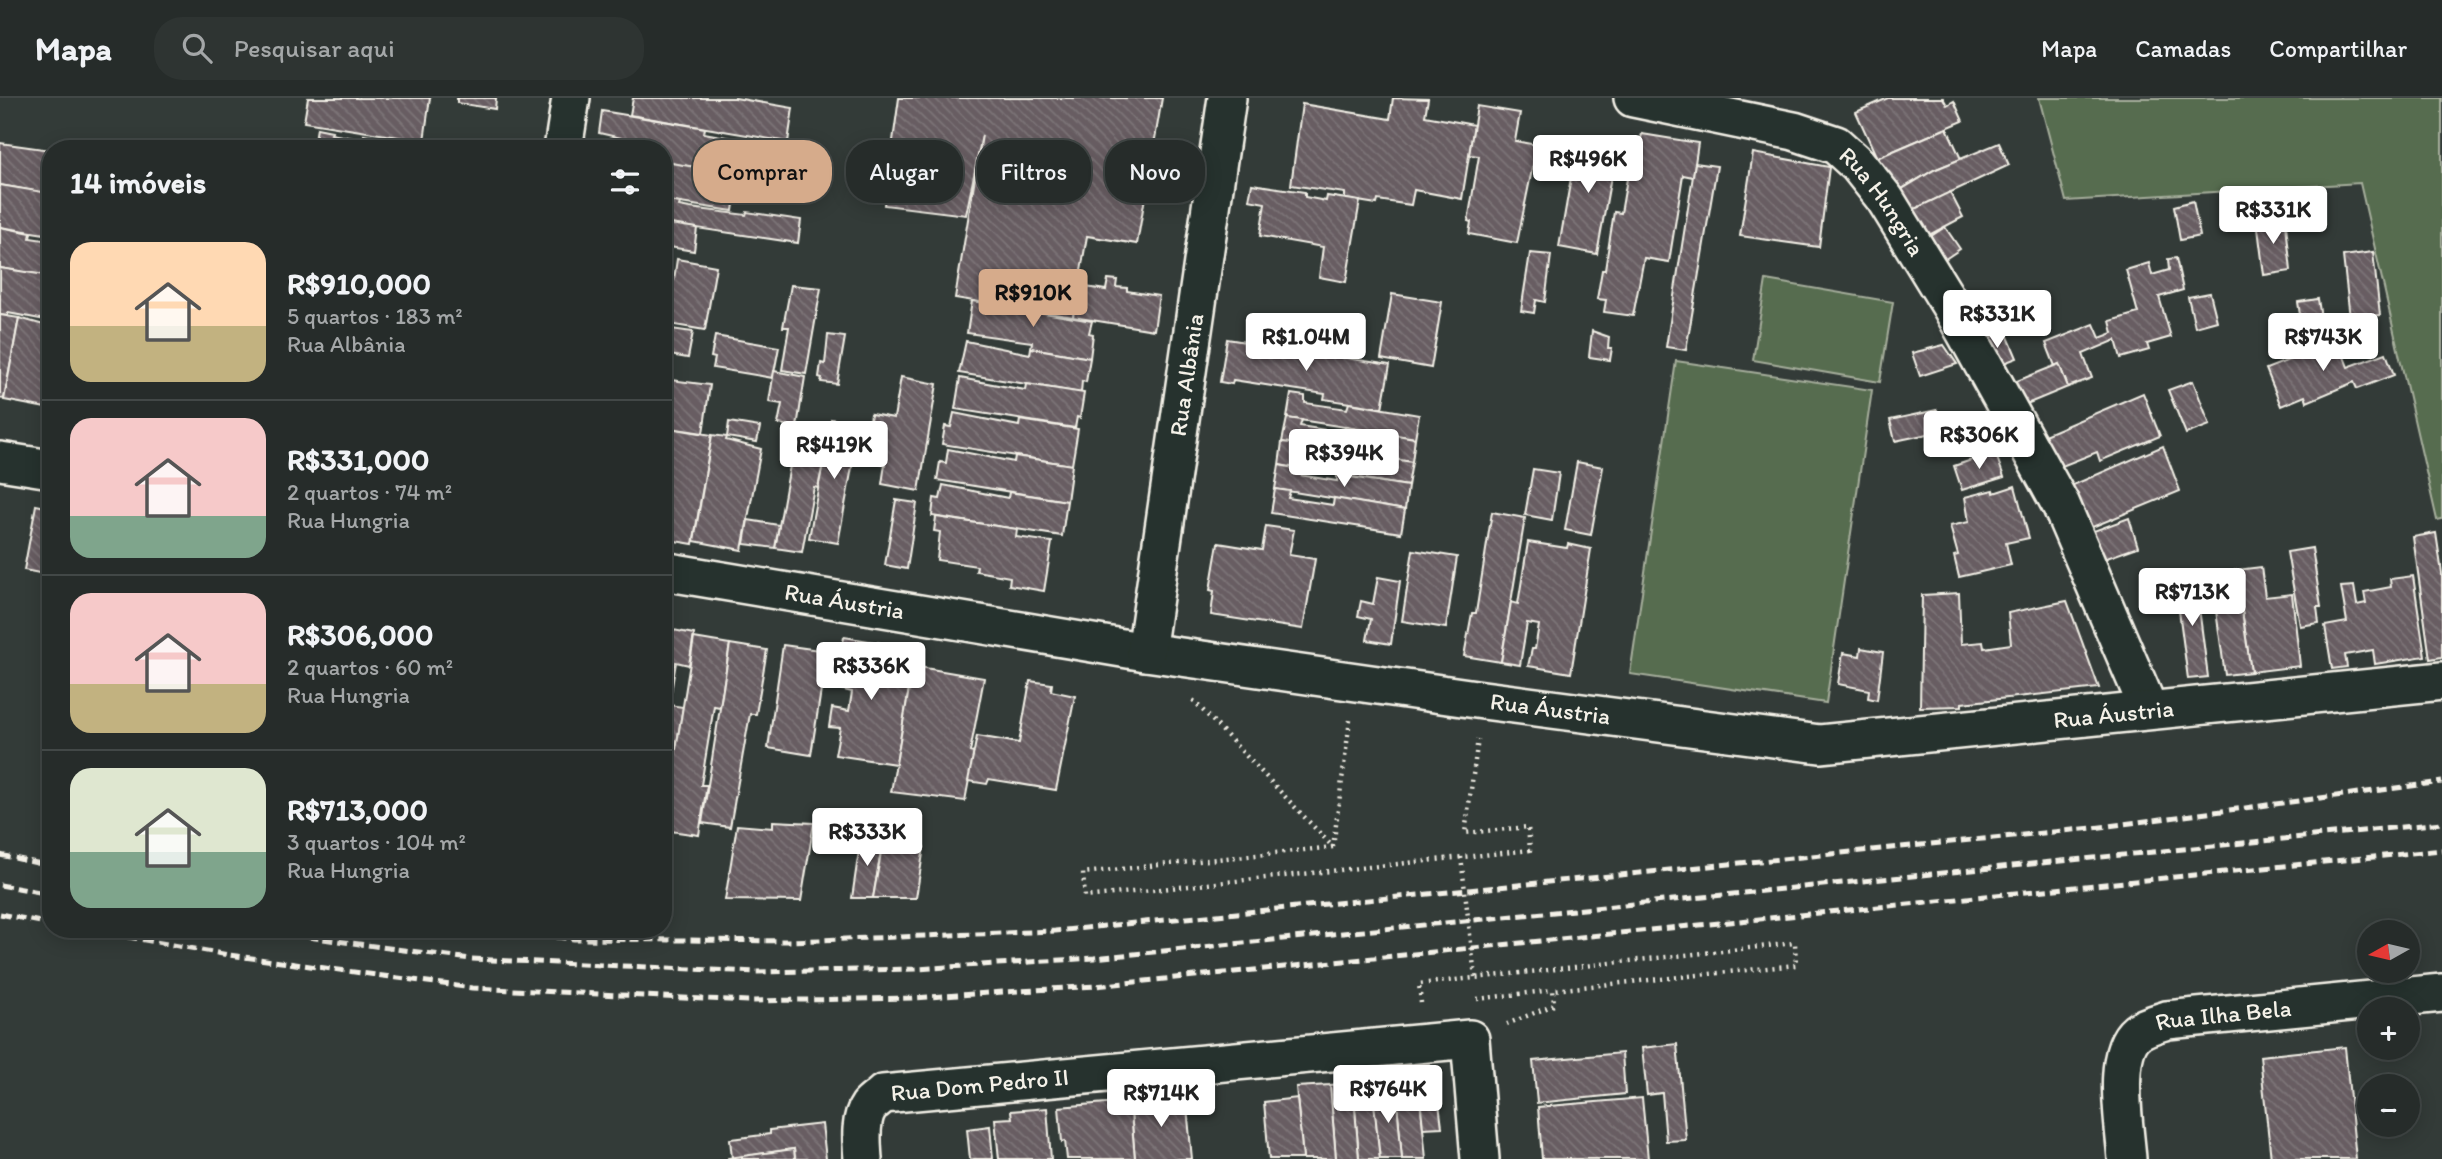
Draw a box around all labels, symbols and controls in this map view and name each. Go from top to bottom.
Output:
search box [154,17,644,80]
text: Mapa [35,29,112,68]
icon: search [178,29,216,67]
text: Pesquisar aqui [234,32,395,64]
text: Mapa [2041,34,2097,63]
text: Camadas [2135,34,2231,63]
text: Compartilhar [2269,34,2407,63]
pin: R$496K [1531,136,1645,195]
chip: Comprar [693,140,832,203]
chip: Alugar [846,140,963,203]
chip: Filtros [977,140,1091,203]
chip: Novo [1105,140,1205,203]
street label: Rua Hungria [1833,140,1932,261]
text: R$496K [1549,144,1627,172]
icon: filters [606,163,644,201]
text: 14 imóveis [70,164,206,201]
pin: R$331K [2216,186,2330,246]
text: R$331K [2235,195,2311,223]
text: R$910,000 [287,265,431,302]
icon: home [126,270,210,354]
pin: R$910K [976,270,1090,329]
text: R$910K [995,278,1071,306]
pin: R$331K [1940,290,2054,350]
text: R$331K [1959,299,2035,327]
text: 5 quartos · 183 m² [287,302,463,330]
street label: Rua Albânia [1163,311,1209,438]
pin: R$1.04M [1241,314,1371,373]
pin: R$743K [2266,314,2380,373]
text: R$1.04M [1262,322,1350,350]
text: R$743K [2284,322,2362,350]
text: Rua Albânia [287,330,406,358]
pin: R$306K [1922,412,2036,471]
text: R$306K [1940,420,2018,448]
pin: R$419K [777,422,891,481]
text: R$419K [796,430,872,458]
pin: R$394K [1287,430,1401,489]
text: R$394K [1305,438,1383,466]
text: R$331,000 [287,441,430,478]
icon: home [126,446,210,530]
text: 2 quartos · 74 m² [287,478,452,506]
text: Rua Hungria [287,506,410,534]
pin: R$713K [2135,568,2249,628]
street label: Rua Áustria [783,577,907,625]
text: R$713K [2155,577,2229,605]
text: R$306,000 [287,616,434,653]
icon: home [126,621,210,705]
pin: R$336K [814,642,928,702]
text: R$336K [832,651,910,679]
text: 2 quartos · 60 m² [287,653,453,681]
text: Rua Hungria [287,681,410,709]
street label: Rua Áustria [1489,686,1612,731]
street label: Rua Áustria [2052,693,2175,734]
text: R$713,000 [287,791,428,828]
icon: home [126,796,210,880]
pin: R$333K [810,808,924,868]
text: R$333K [828,817,906,845]
text: 3 quartos · 104 m² [287,828,466,856]
text: Rua Hungria [287,856,410,884]
north arrow [2357,920,2420,984]
map controls [2357,920,2420,1137]
street label: Rua Ilha Bela [2152,993,2293,1037]
button: + [2357,997,2420,1060]
street label: Rua Dom Pedro II [889,1062,1070,1107]
pin: R$764K [1331,1066,1445,1125]
pin: R$714K [1104,1070,1218,1129]
text: R$764K [1349,1074,1427,1102]
button: − [2357,1074,2420,1137]
text: R$714K [1123,1078,1199,1106]

